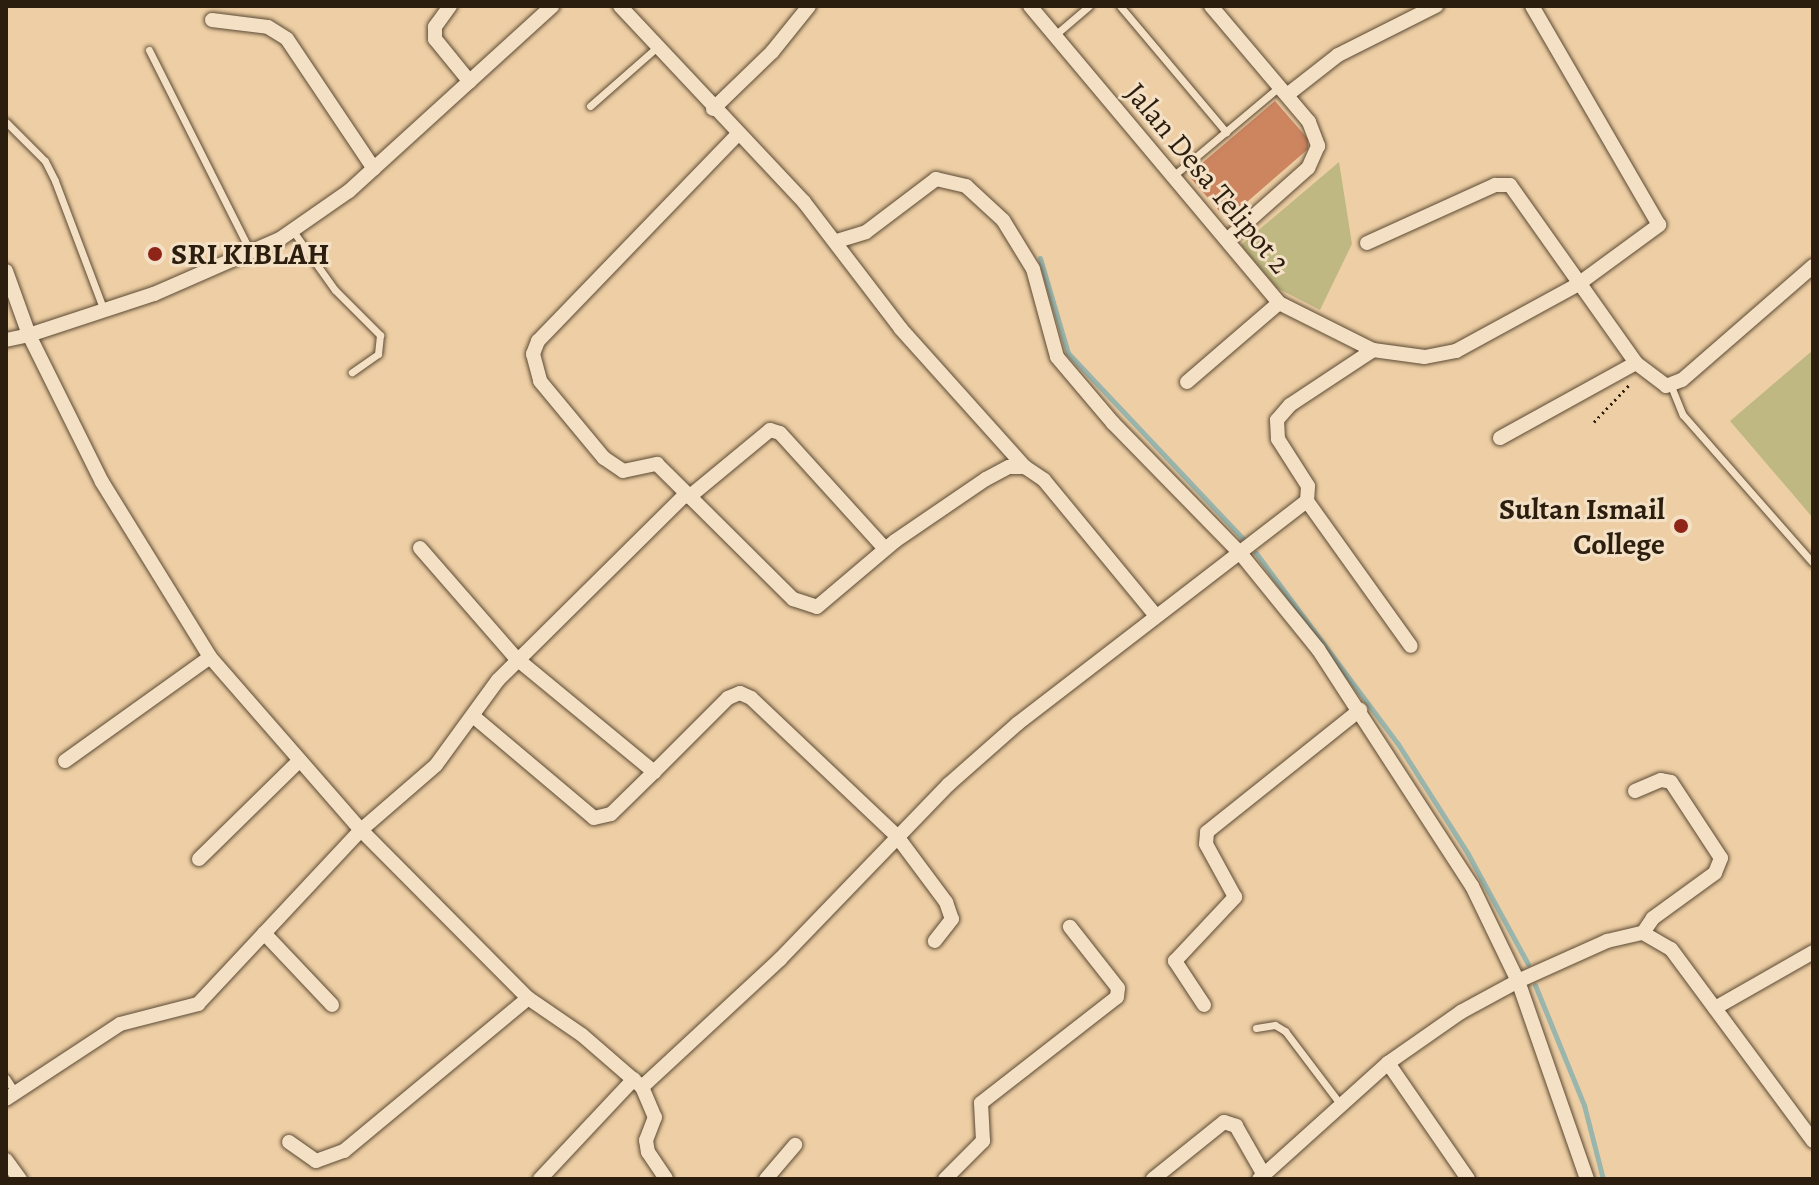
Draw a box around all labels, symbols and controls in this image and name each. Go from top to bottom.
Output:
street label: Jalan Desa Telipot 2 [1118,75,1298,281]
place label: SRI KIBLAH [171,236,330,272]
marker: SRI KIBLAH [146,245,164,263]
place label: Sultan Ismail College [1499,491,1665,562]
marker: Sultan Ismail College [1672,517,1690,535]

